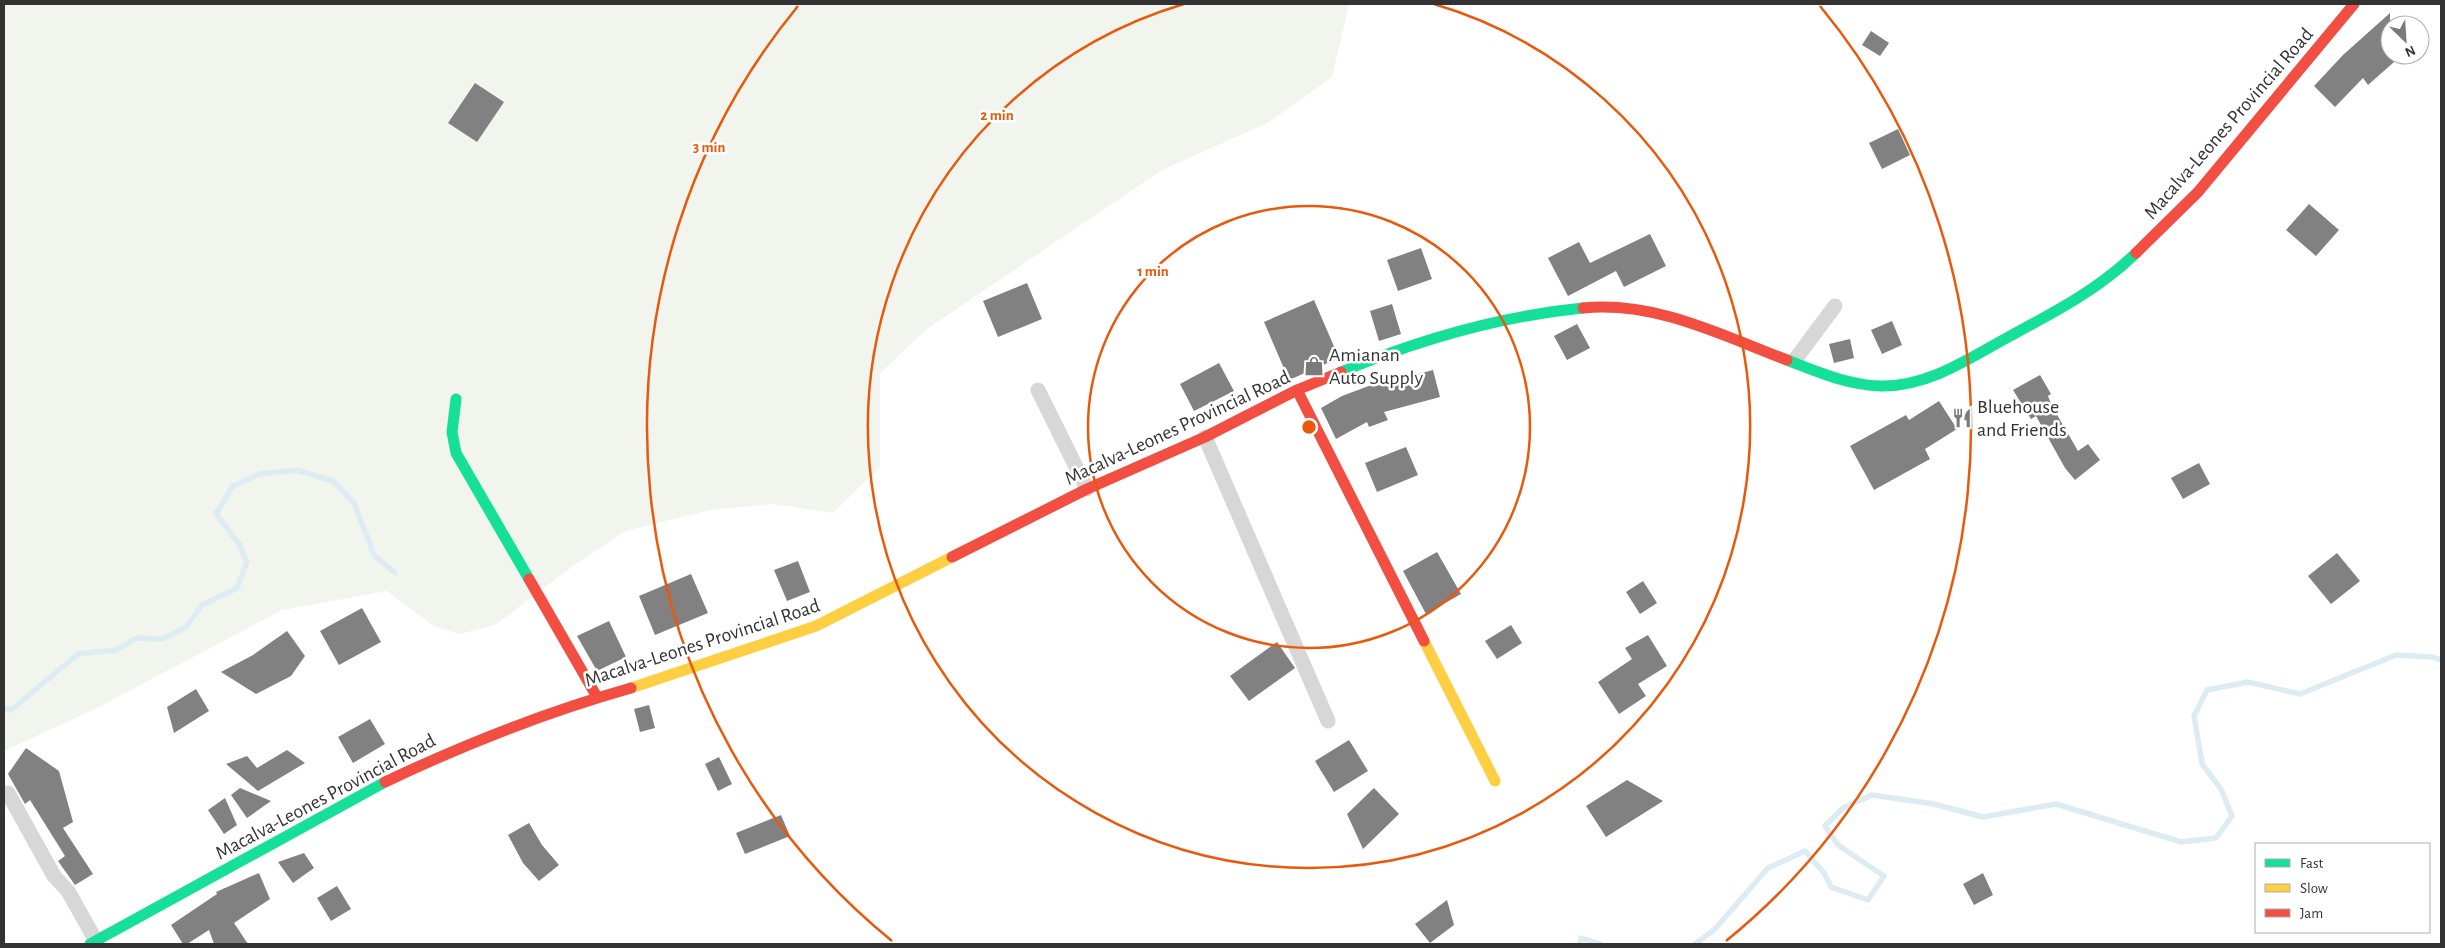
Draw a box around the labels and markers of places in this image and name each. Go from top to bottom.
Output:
place label: Amianan Auto Supply [1329,345,1424,388]
shop icon: Amianan Auto Supply [1303,355,1325,377]
place label: Bluehouse and Friends [1977,397,2067,440]
restaurant icon: Bluehouse and Friends [1951,407,1973,429]
centre of rings [1300,418,1318,436]

